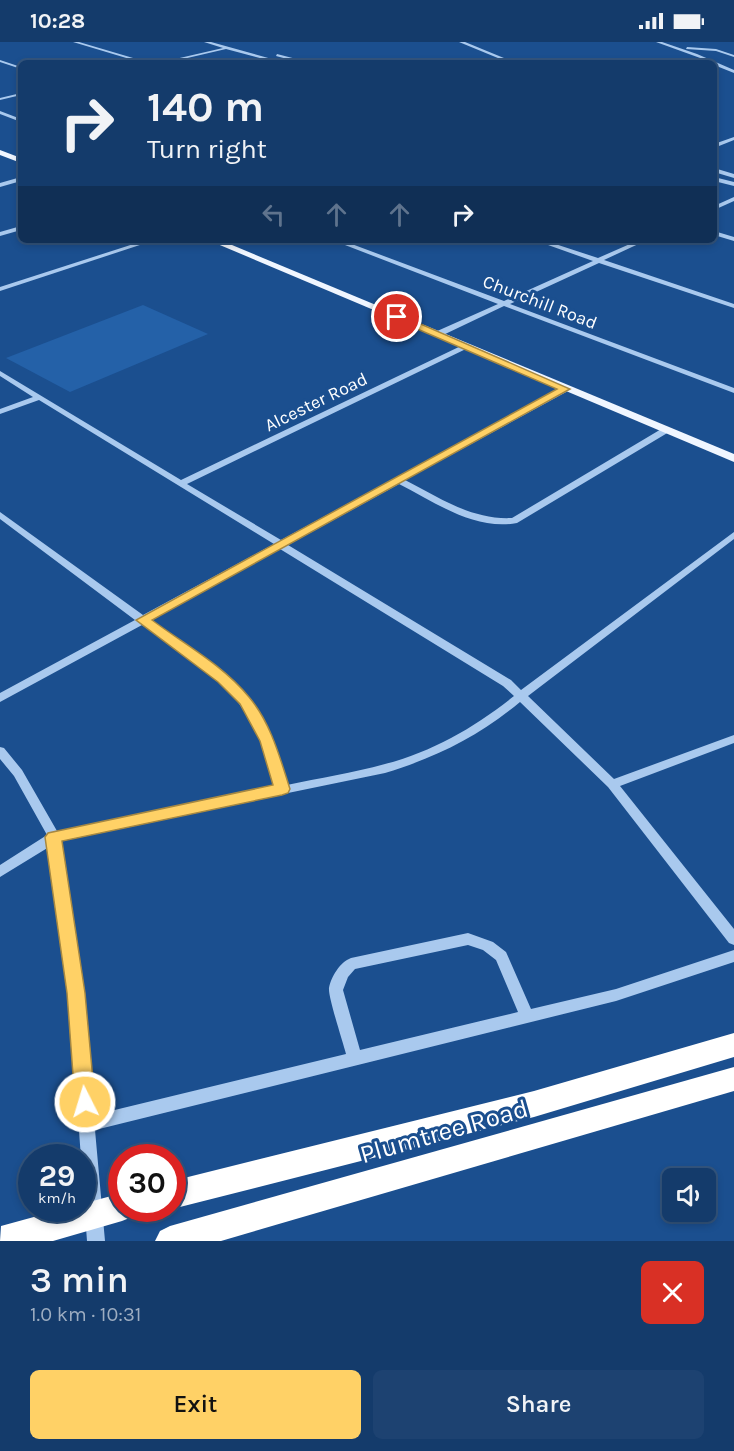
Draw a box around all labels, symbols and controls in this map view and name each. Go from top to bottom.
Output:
text: 10:28 [30,8,85,34]
text: 140 m [147,82,264,132]
icon: right [48,84,126,162]
text: Turn right [147,133,267,165]
icon: left [257,198,290,231]
icon: ahead [320,198,353,231]
icon: ahead [383,198,416,231]
icon: right [446,198,479,231]
street label: Churchill Road [480,270,600,334]
pin [371,291,422,342]
icon: arrive [380,300,413,333]
street label: Alcester Road [261,368,371,436]
position arrow [53,1070,117,1134]
street label: Plumtree Road [356,1093,532,1170]
speed limit sign: 30 [108,1144,186,1222]
text: 29 [39,1158,75,1194]
map controls [662,1168,716,1222]
button: sound [662,1168,716,1222]
text: km/h [38,1189,76,1207]
text: 3 min [30,1259,129,1301]
button: close [641,1261,704,1324]
text: 1.0 km · 10:31 [30,1303,141,1326]
button: Exit [30,1370,361,1439]
button: Share [373,1370,704,1439]

